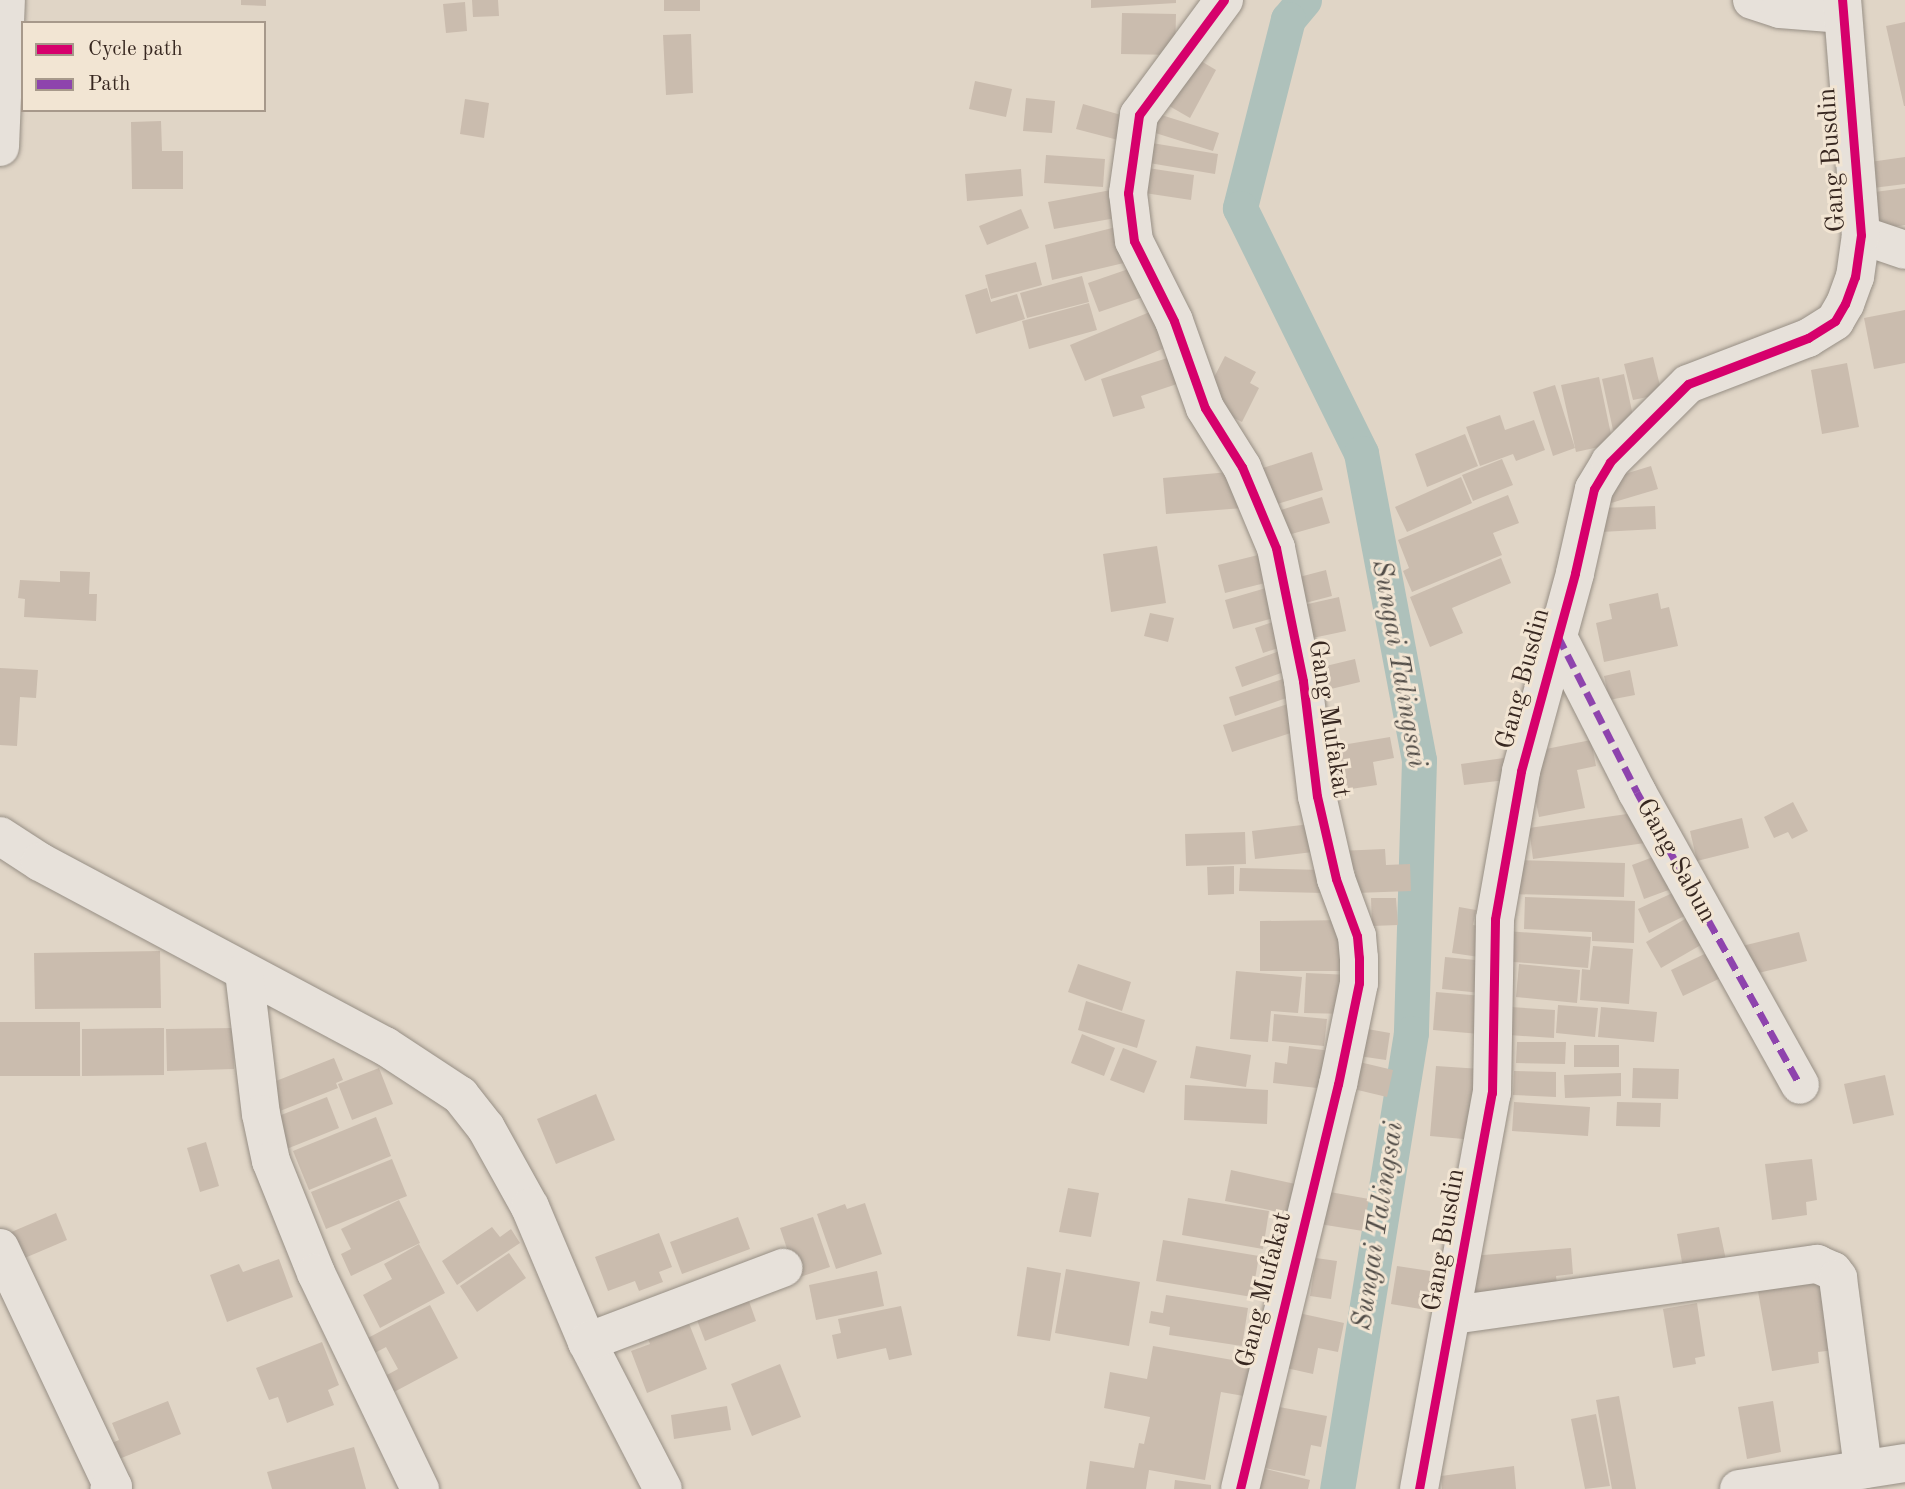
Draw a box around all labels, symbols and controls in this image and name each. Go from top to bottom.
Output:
legend [21,21,266,112]
text: Cycle path [88,39,183,60]
text: Path [88,74,131,95]
street label: Gang Busdin [1812,87,1854,233]
water label: Sungai Talingsai [1363,557,1433,771]
street label: Gang Busdin [1490,605,1558,753]
street label: Gang Mufakat [1300,638,1356,800]
street label: Gang Sabun [1628,793,1722,929]
water label: Sungai Talingsai [1346,1119,1412,1333]
street label: Gang Busdin [1417,1166,1473,1314]
street label: Gang Mufakat [1231,1209,1299,1371]

